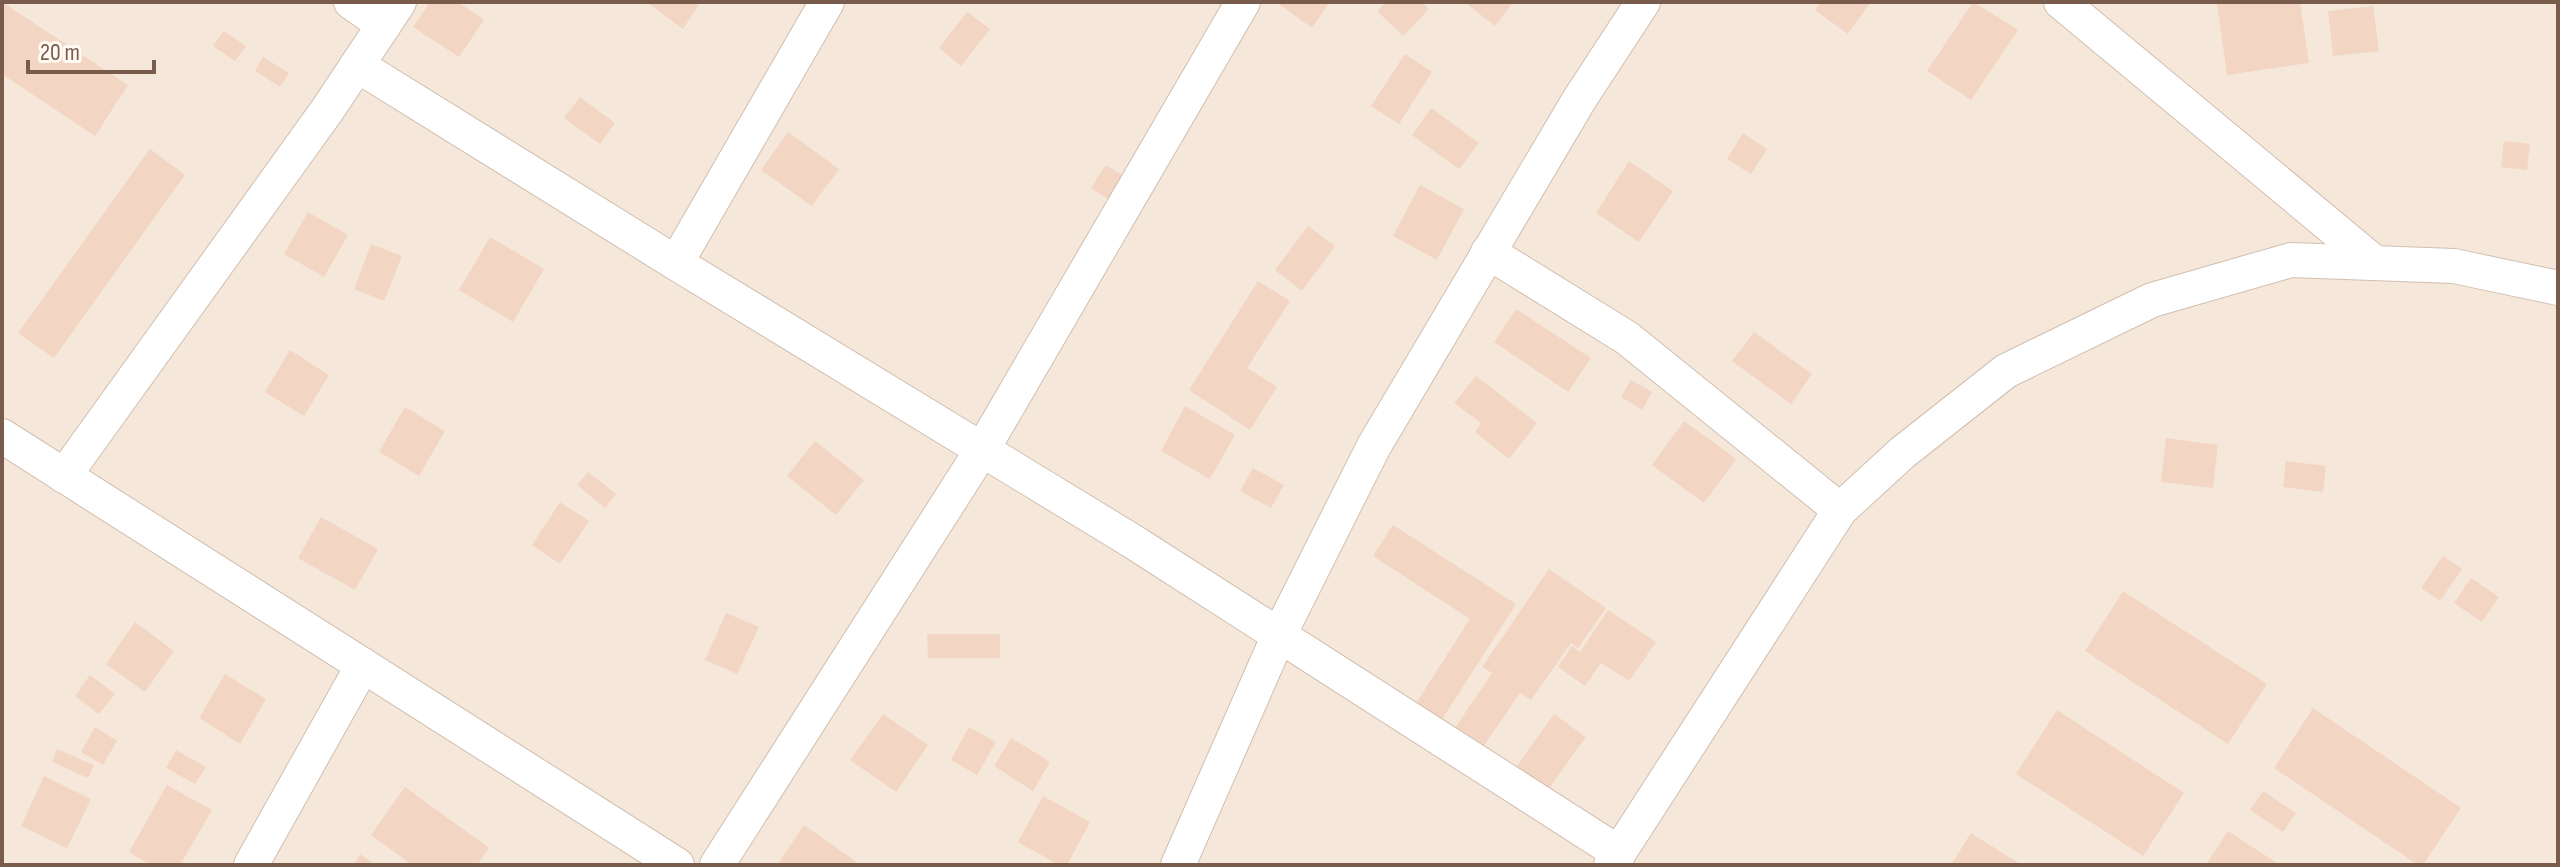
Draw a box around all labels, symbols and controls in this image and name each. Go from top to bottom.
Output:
scale bar [28,24,154,74]
text: 20 m [40,38,80,67]

